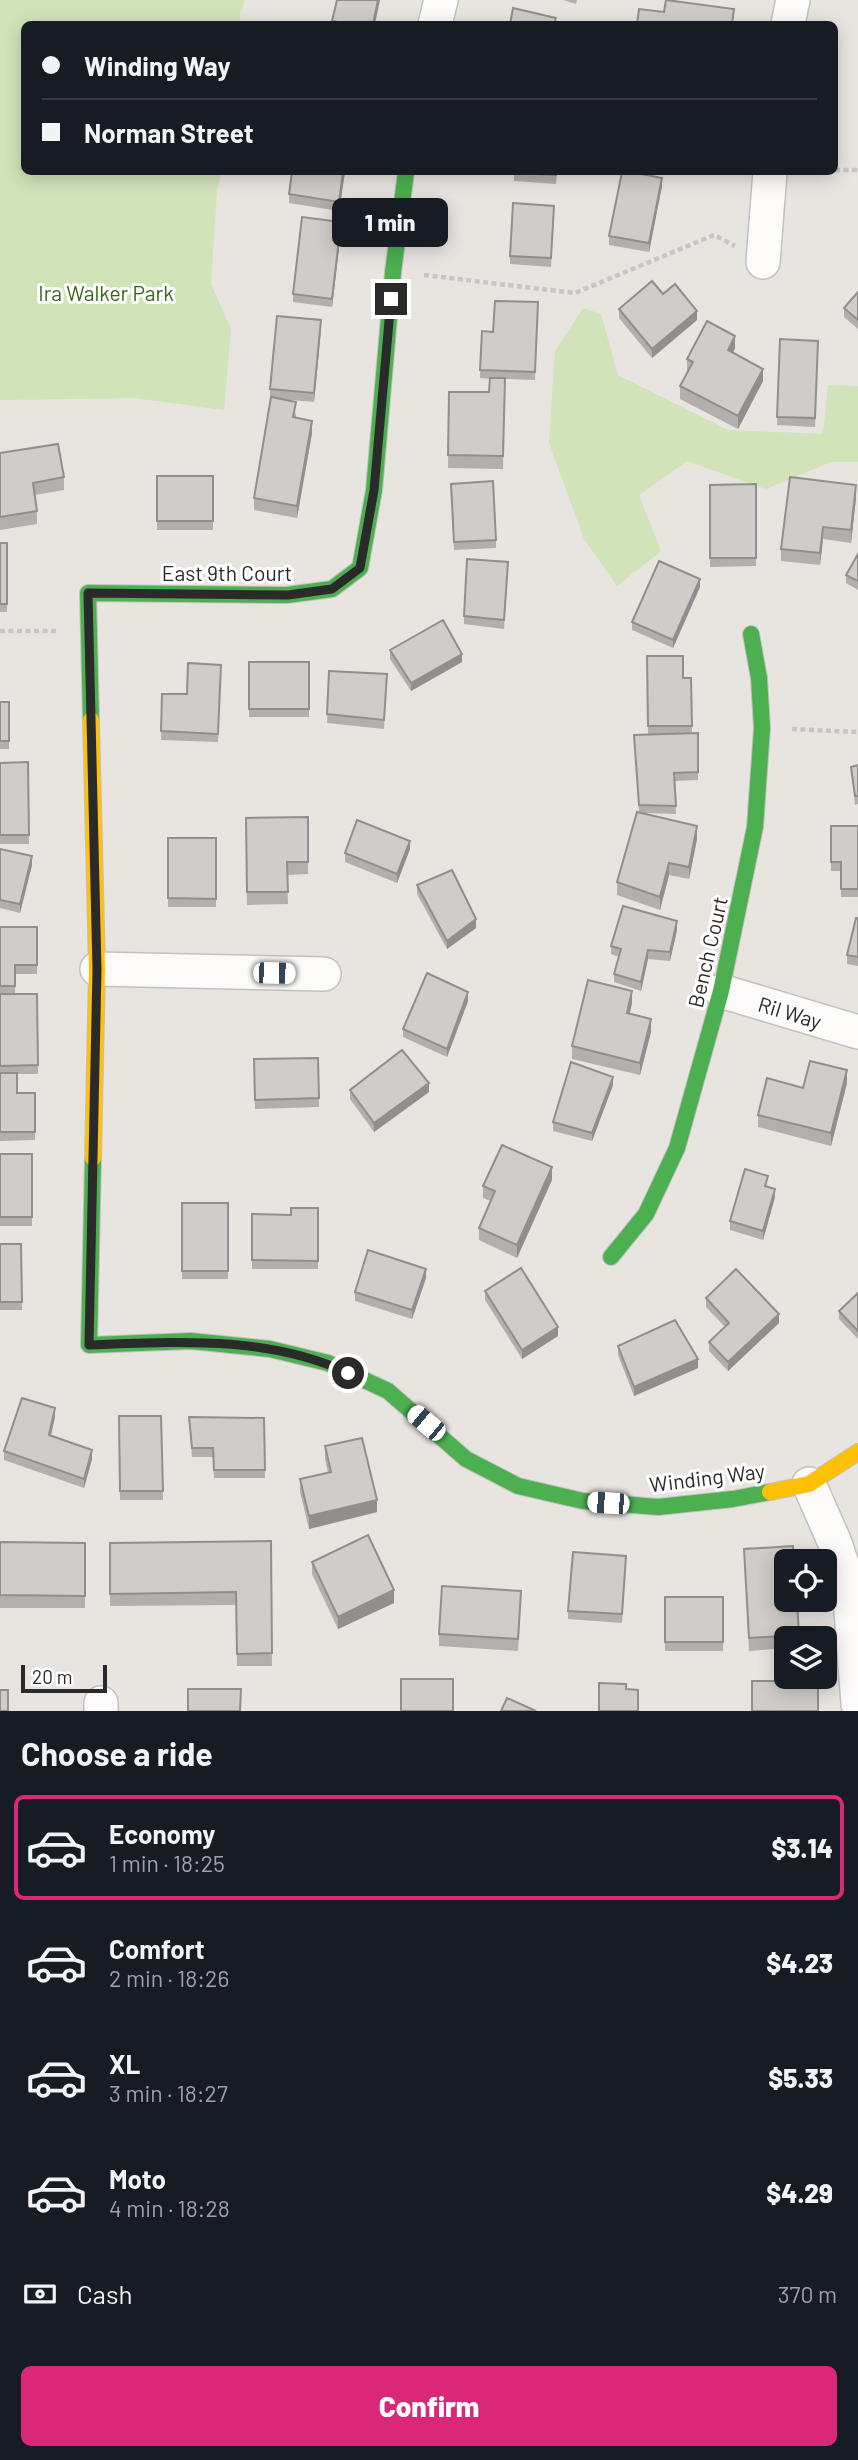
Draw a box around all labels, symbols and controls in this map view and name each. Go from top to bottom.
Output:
text: Winding Way [84,50,231,81]
text: Norman Street [84,117,254,148]
callout: 1 min [333,198,449,246]
text: 1 min [365,208,415,236]
park label: Ira Walker Park [38,280,174,305]
route end [375,283,407,315]
street label: East 9th Court [162,560,292,585]
street label: Bench Court [682,894,732,1010]
car [253,962,296,984]
street label: Ril Way [755,991,825,1034]
route start [332,1357,364,1389]
car [404,1401,449,1445]
street label: Winding Way [648,1457,767,1496]
car [587,1491,630,1515]
map controls [774,1549,837,1689]
button: locate [774,1549,837,1612]
button: layers [774,1626,837,1689]
scale bar [21,1662,107,1694]
text: 20 m [32,1665,72,1688]
text: Choose a ride [21,1734,213,1772]
icon: car [25,1816,88,1879]
text: Economy [109,1818,215,1849]
text: $3.14 [771,1832,833,1863]
text: 1 min · 18:25 [109,1849,225,1877]
icon: car [25,1931,88,1994]
text: Comfort [109,1933,205,1964]
text: $4.23 [766,1947,833,1978]
text: 2 min · 18:26 [109,1964,229,1992]
icon: car [25,2046,88,2109]
text: XL [109,2048,140,2079]
text: $5.33 [768,2062,833,2093]
text: 3 min · 18:27 [109,2079,228,2107]
icon: car [25,2161,88,2224]
text: Moto [109,2163,166,2194]
text: $4.29 [766,2177,833,2208]
text: 4 min · 18:28 [109,2194,230,2222]
icon: cash [21,2275,59,2313]
text: Cash [77,2278,132,2309]
text: 370 m [778,2280,837,2308]
button: Confirm [21,2366,837,2446]

